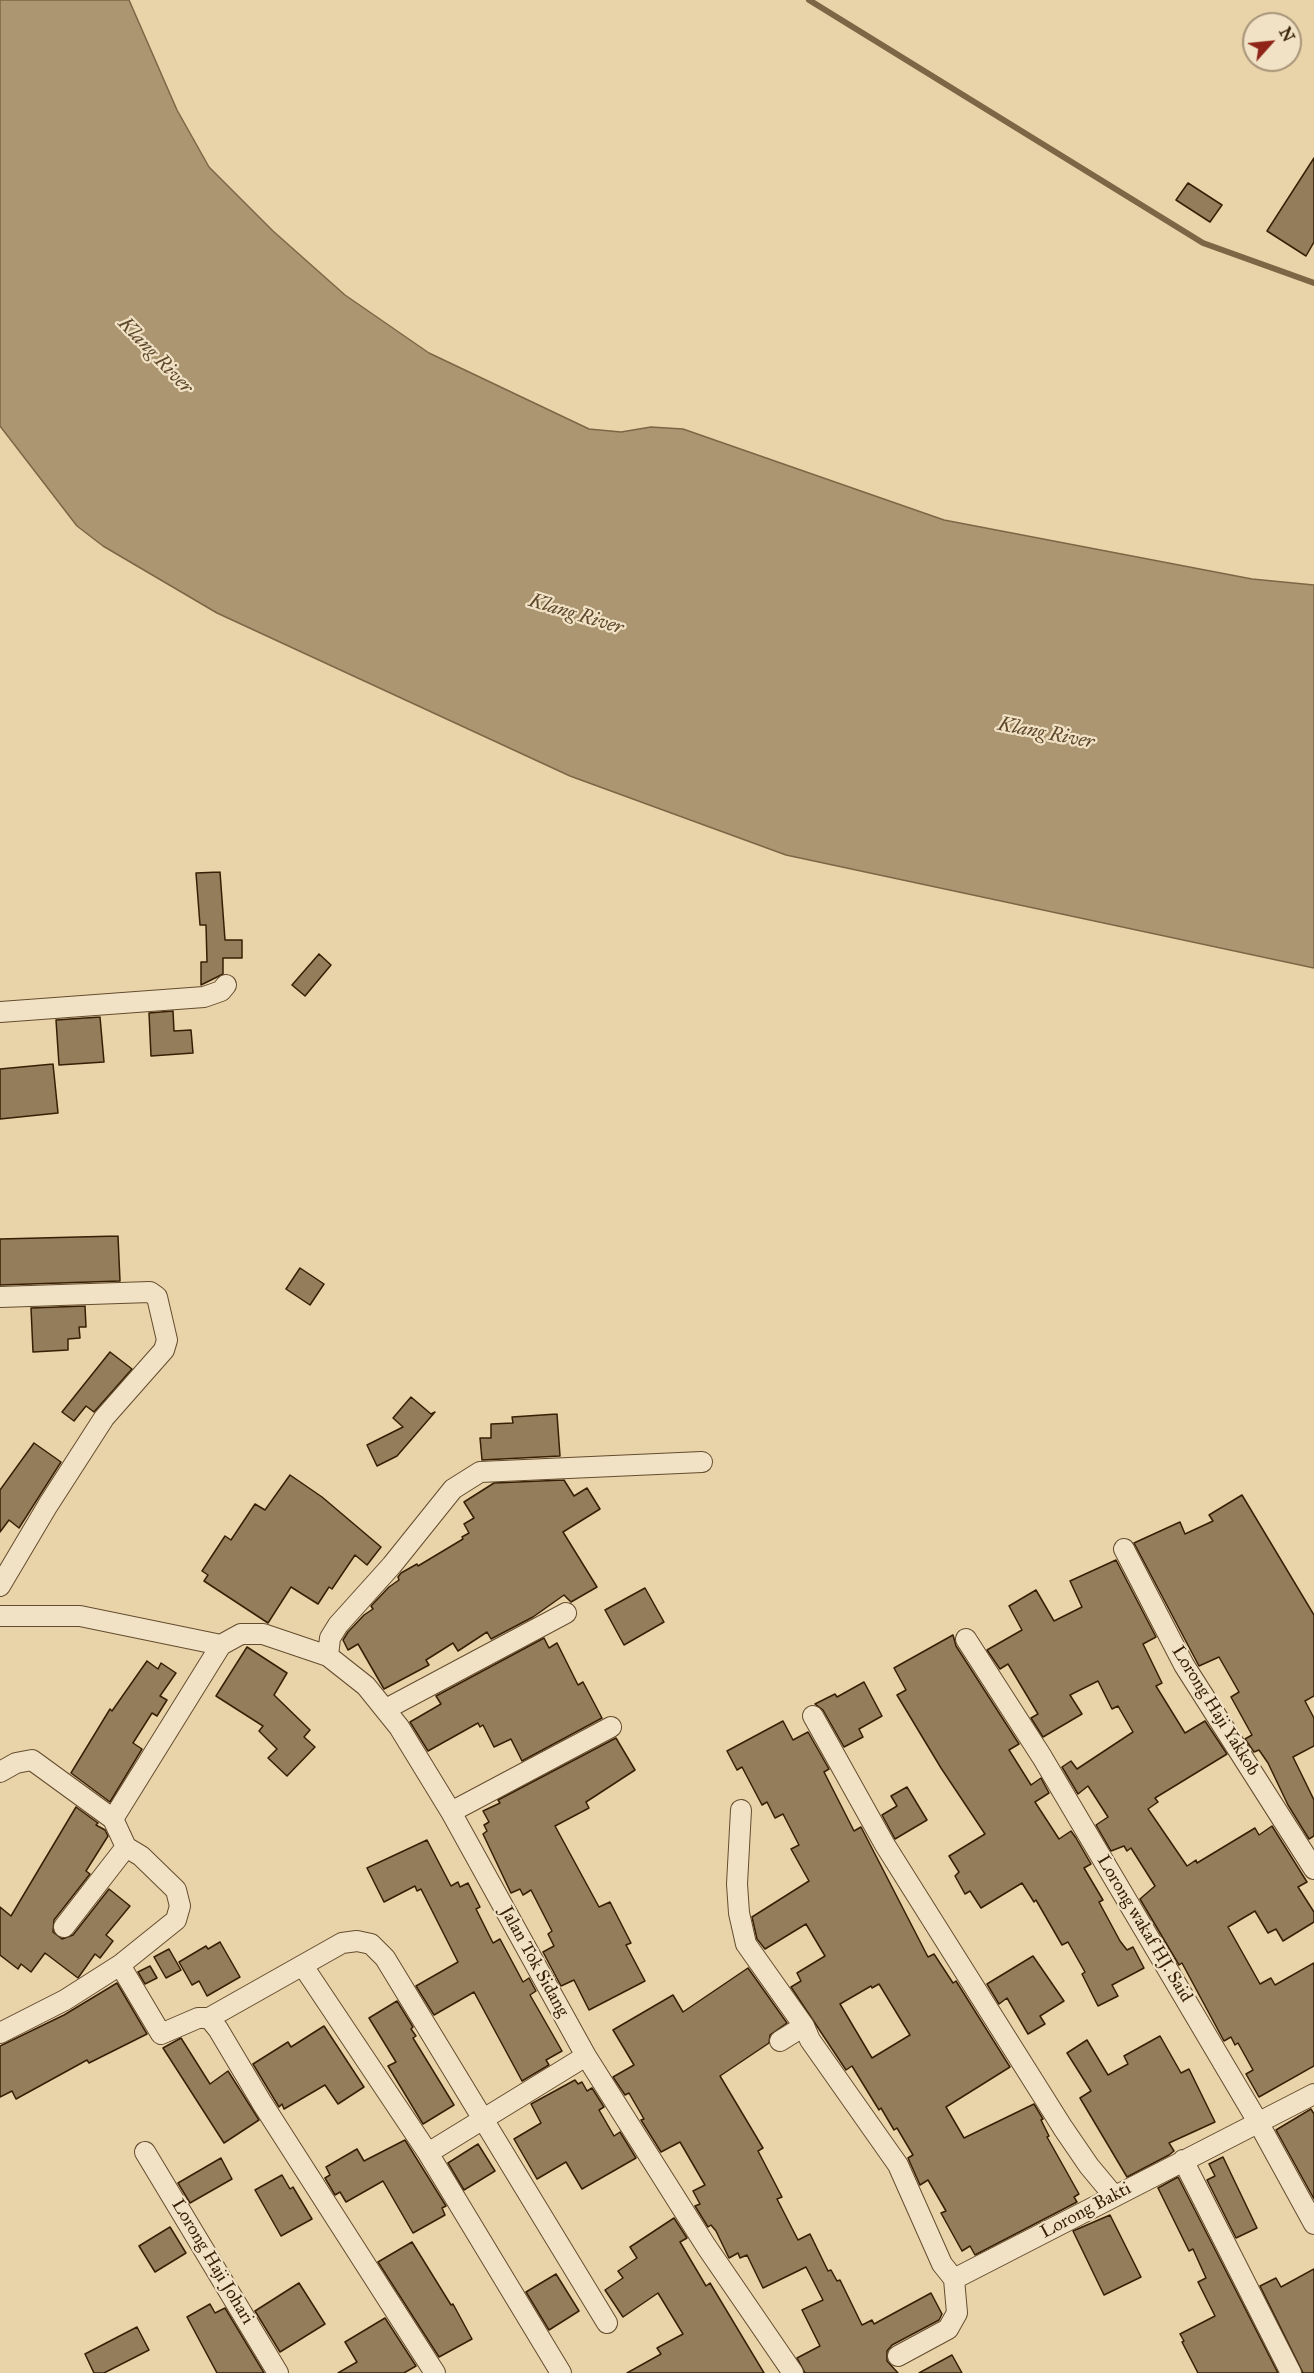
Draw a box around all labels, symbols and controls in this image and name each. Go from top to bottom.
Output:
north arrow [1242,12,1302,72]
text: N [1275,24,1298,45]
water label: Klang River [112,313,198,399]
water label: Klang River [526,589,626,641]
water label: Klang River [996,713,1096,755]
street label: Lorong Haji Yakkob [1166,1642,1264,1780]
street label: Lorong wakaf HJ. Said [1092,1852,1196,2006]
street label: Jalan Tok Sidang [495,1903,573,2021]
street label: Lorong Bakti [1037,2178,1135,2244]
street label: Lorong Haji Johari [166,2196,258,2328]

